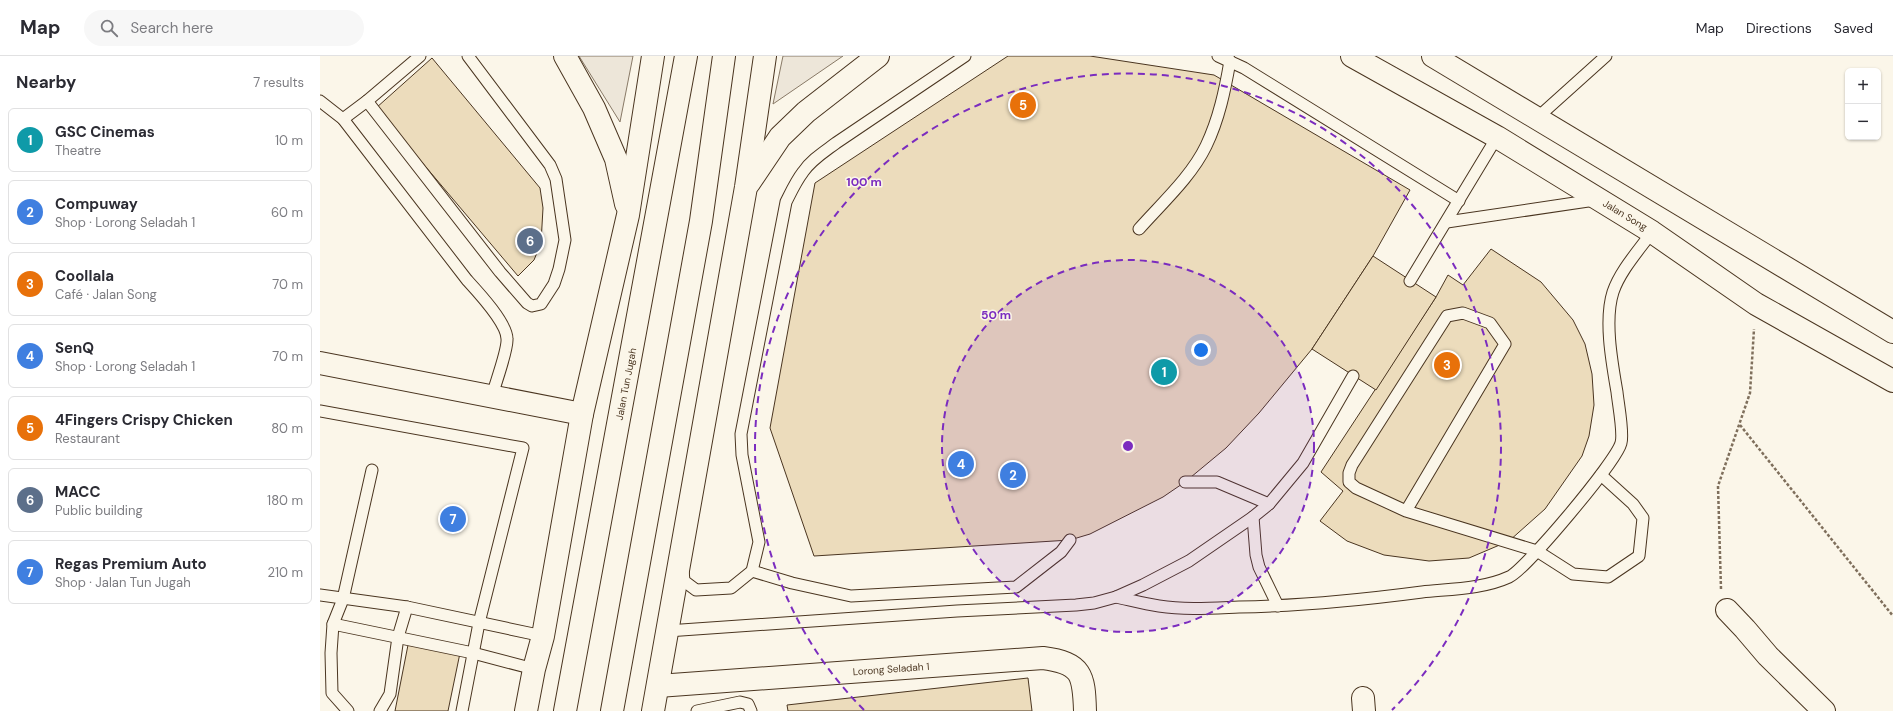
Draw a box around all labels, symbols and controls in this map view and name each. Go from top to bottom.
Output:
search box [84,10,364,46]
text: Map [20,15,60,40]
icon: search [98,17,120,39]
text: Search here [130,18,213,38]
text: Map [1696,19,1724,37]
text: Directions [1746,19,1812,37]
text: Saved [1834,19,1873,37]
map controls [1845,68,1881,140]
button: + [1845,68,1881,104]
text: Nearby [16,71,76,93]
text: 7 results [253,74,304,91]
pin: 5 [1010,90,1036,120]
button: − [1845,104,1881,140]
text: GSC Cinemas [55,122,155,142]
text: 1 [28,132,32,149]
text: 10 m [275,132,303,149]
text: Theatre [55,142,101,159]
text: 100 m [846,174,882,190]
text: Compuway [55,194,138,214]
street label: Jalan Song [1600,197,1650,234]
text: 2 [26,204,34,221]
text: 60 m [271,204,303,221]
text: Shop · Lorong Seladah 1 [55,214,195,231]
pin: 6 [517,226,543,256]
text: Coollala [55,266,114,286]
text: 3 [26,276,34,293]
text: 70 m [272,276,303,293]
text: Café · Jalan Song [55,286,157,303]
text: 50 m [981,307,1011,323]
text: SenQ [55,338,94,358]
your location [1191,340,1211,360]
street label: Jalan Tun Jugah [613,347,639,421]
text: 4 [26,348,34,365]
text: 70 m [272,348,303,365]
pin: 3 [1434,350,1460,380]
pin: 1 [1151,357,1177,387]
text: Shop · Lorong Seladah 1 [55,358,195,375]
text: 4Fingers Crispy Chicken [55,410,233,430]
text: 5 [26,420,34,437]
text: 80 m [271,420,303,437]
text: Restaurant [55,430,120,447]
centre of rings [1121,439,1135,453]
pin: 4 [948,449,974,479]
pin: 2 [1000,460,1026,490]
text: MACC [55,482,100,502]
text: 6 [26,492,34,509]
text: 180 m [267,492,303,509]
text: Public building [55,502,143,519]
pin: 7 [440,504,466,534]
text: Regas Premium Auto [55,554,207,574]
text: 7 [27,564,33,581]
text: 210 m [268,564,303,581]
text: Shop · Jalan Tun Jugah [55,574,191,591]
street label: Lorong Seladah 1 [852,660,930,678]

